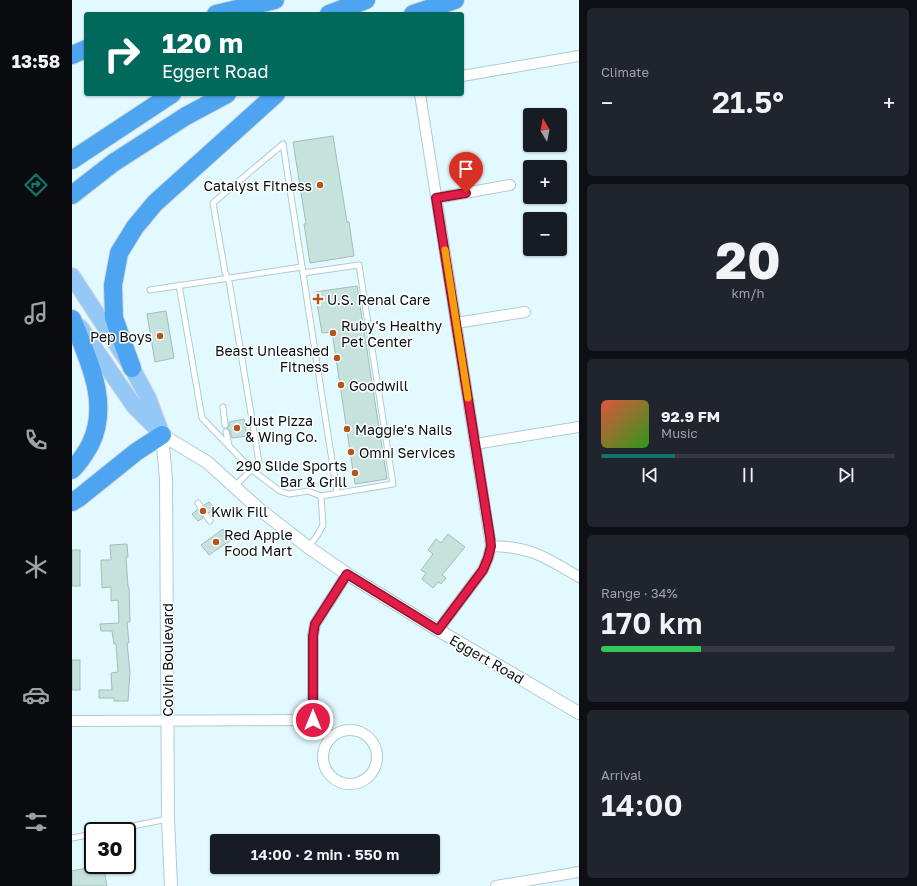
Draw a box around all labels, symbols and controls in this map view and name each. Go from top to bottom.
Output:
text: 120 m [162,26,243,59]
icon: right [96,28,148,80]
text: 13:58 [12,50,60,72]
text: Eggert Road [162,60,269,82]
text: Climate [601,64,649,80]
text: 21.5° [712,84,784,120]
text: − [601,89,613,116]
text: + [883,89,895,116]
north arrow [523,108,567,152]
map controls [523,108,567,256]
pin [449,152,483,193]
icon: arrive [455,158,477,180]
button: + [523,160,567,204]
icon: directions [22,171,50,199]
place label: Catalyst Fitness [203,177,312,194]
marker: Catalyst Fitness [315,180,325,190]
button: − [523,212,567,256]
text: 20 [715,228,781,290]
text: km/h [731,285,765,301]
place label: U.S. Renal Care [327,291,430,308]
marker: U.S. Renal Care [312,293,324,305]
icon: music [22,299,50,327]
place label: Ruby's Healthy Pet Center [341,317,442,350]
place label: Pep Boys [90,328,152,345]
marker: Ruby's Healthy Pet Center [328,328,338,338]
marker: Pep Boys [155,331,165,341]
place label: Beast Unleashed Fitness [215,342,329,375]
marker: Beast Unleashed Fitness [332,353,342,363]
place label: Goodwill [349,377,408,394]
marker: Goodwill [336,380,346,390]
text: 92.9 FM [661,407,720,425]
place label: Just Pizza & Wing Co. [245,412,318,445]
place label: Maggie's Nails [355,421,452,438]
marker: Just Pizza & Wing Co. [232,423,242,433]
marker: Maggie's Nails [342,424,352,434]
text: Music [661,425,698,441]
icon: phone [22,426,50,454]
place label: Omni Services [359,444,455,461]
marker: Omni Services [346,447,356,457]
place label: 290 Slide Sports Bar & Grill [236,457,347,490]
icon: previous [639,464,661,486]
icon: pause [737,464,759,486]
icon: next [835,464,857,486]
marker: 290 Slide Sports Bar & Grill [350,468,360,478]
place label: Kwik Fill [211,503,268,520]
marker: Kwik Fill [198,506,208,516]
place label: Red Apple Food Mart [224,526,293,559]
marker: Red Apple Food Mart [211,537,221,547]
icon: climate [22,553,50,581]
text: Range · 34% [601,585,677,601]
street label: Colvin Boulevard [159,603,176,717]
text: 170 km [601,605,703,641]
street label: Eggert Road [447,631,527,687]
icon: car [22,681,50,709]
position arrow [292,699,334,741]
text: Arrival [601,767,642,783]
text: 14:00 [601,787,683,823]
icon: filters [22,808,50,836]
speed limit sign: 30 [84,822,136,874]
text: 14:00 · 2 min · 550 m [251,845,399,863]

